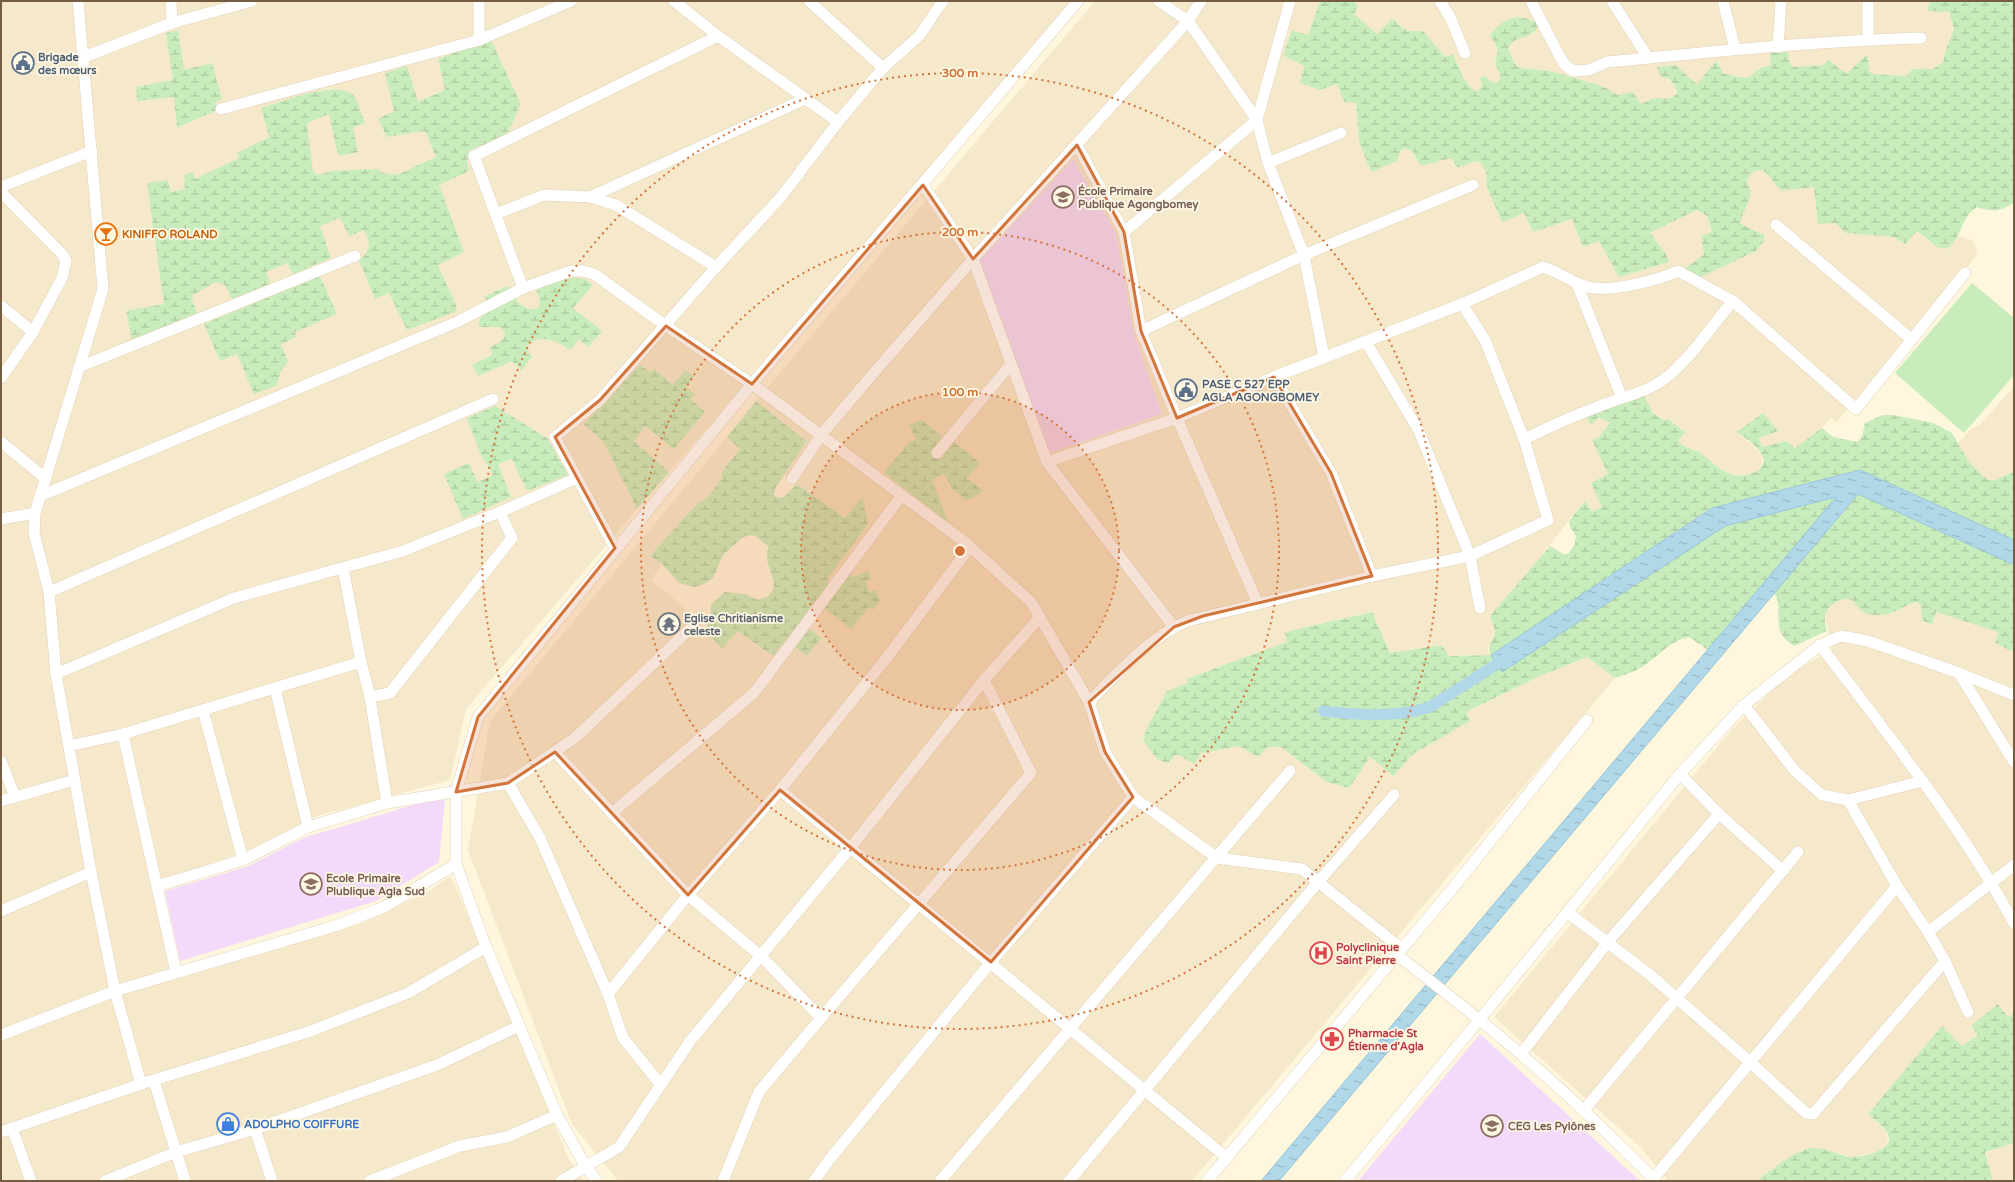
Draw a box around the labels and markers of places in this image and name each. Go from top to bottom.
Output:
public building icon: Brigade des mœurs [10,50,36,76]
place label: Brigade des mœurs [38,51,97,77]
school or university icon: École Primaire Publique Agongbomey [1050,184,1076,210]
place label: École Primaire Publique Agongbomey [1078,184,1198,212]
bar icon: KINIFFO ROLAND [93,221,119,247]
place label: KINIFFO ROLAND [122,228,218,241]
public building icon: PASE C 527 EPP AGLA AGONGBOMEY [1173,377,1199,403]
place label: PASE C 527 EPP AGLA AGONGBOMEY [1202,378,1319,404]
centre of rings [953,544,967,558]
temple icon: Eglise Chritianisme celeste [656,611,682,637]
place label: Eglise Chritianisme celeste [684,612,784,638]
school or university icon: Ecole Primaire Plublique Agla Sud [298,871,324,897]
place label: Ecole Primaire Plublique Agla Sud [326,872,425,899]
hospital icon: Polyclinique Saint Pierre [1308,940,1334,966]
place label: Polyclinique Saint Pierre [1336,941,1400,967]
pharmacy icon: Pharmacie St Étienne d'Agla [1319,1026,1345,1052]
place label: Pharmacie St Étienne d'Agla [1348,1027,1424,1054]
shop icon: ADOLPHO COIFFURE [215,1111,241,1137]
school or university icon: CEG Les Pylônes [1479,1113,1505,1139]
place label: ADOLPHO COIFFURE [244,1118,359,1131]
place label: CEG Les Pylônes [1508,1120,1596,1134]

